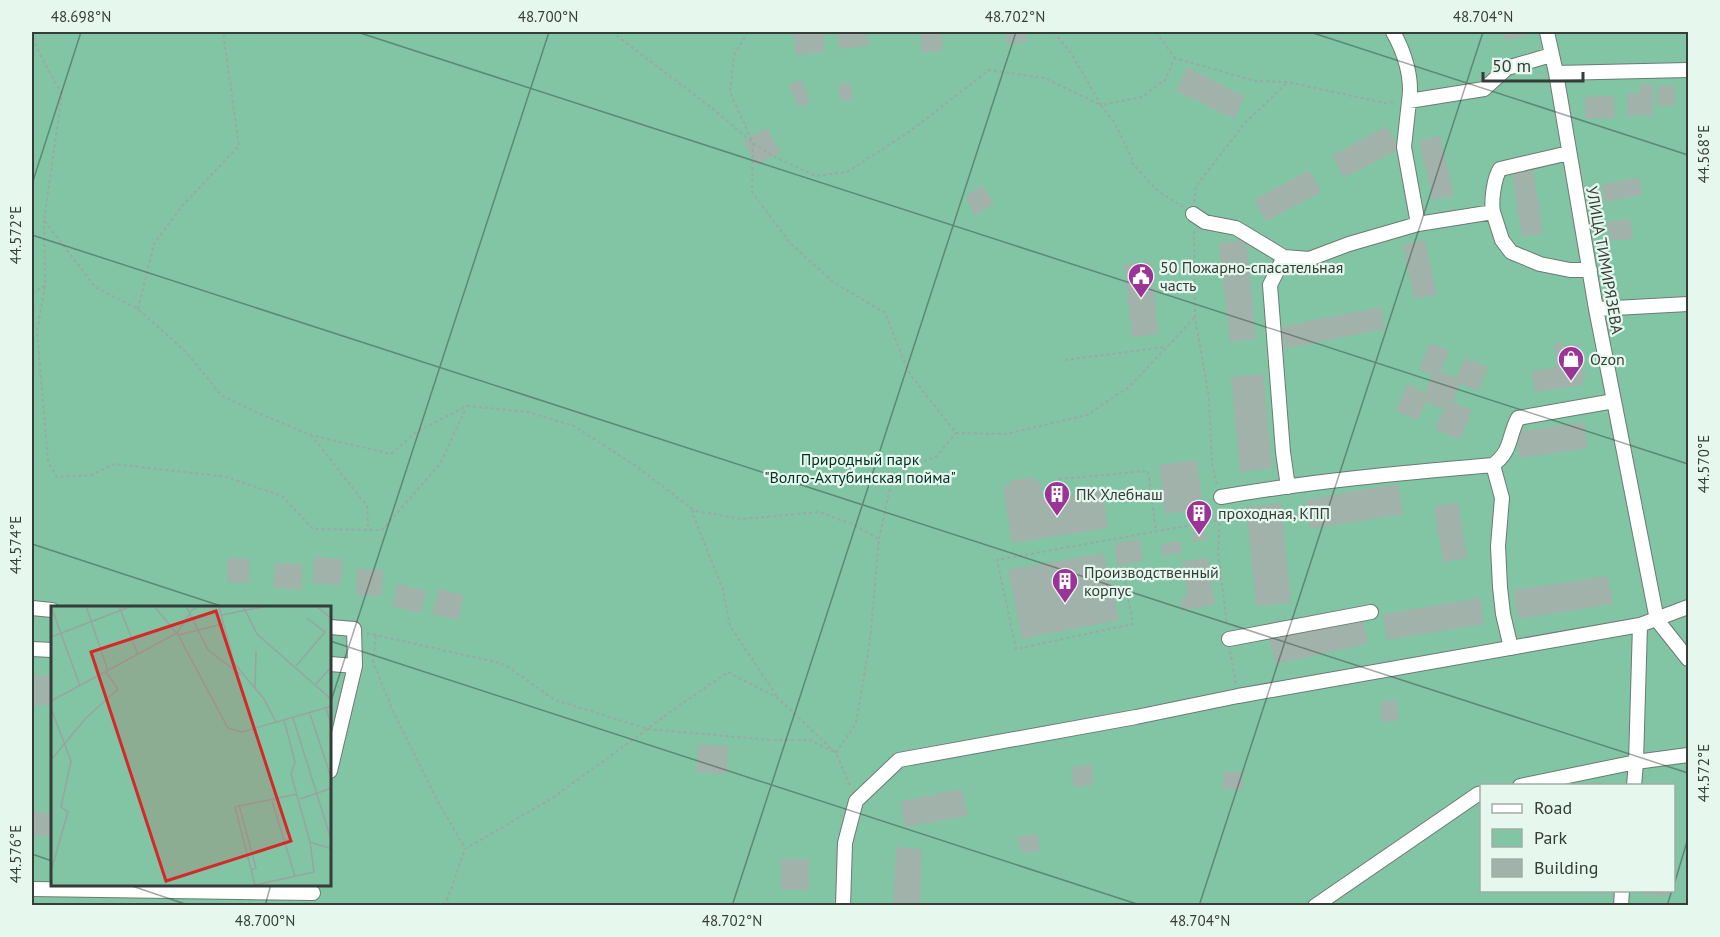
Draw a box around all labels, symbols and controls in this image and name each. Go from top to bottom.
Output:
text: 48.698°N [51,7,111,26]
text: 48.700°N [518,7,578,26]
text: 48.702°N [985,7,1045,26]
text: 48.704°N [1453,7,1513,26]
scale bar [1483,45,1584,83]
text: 50 m [1492,54,1531,77]
text: 44.568°E [1694,125,1713,183]
street label: УЛИЦА ТИМИРЯЗЕВА [1582,184,1628,336]
text: 44.572°E [6,206,25,264]
place label: 50 Пожарно-спасательная часть [1160,257,1343,295]
public building icon: 50 Пожарно-спасательная часть [1126,261,1156,299]
shop icon: Ozon [1556,344,1586,382]
place label: Ozon [1590,349,1625,369]
text: 44.570°E [1694,435,1713,493]
park label: Природный парк "Волго-Ахтубинская пойма" [764,449,956,487]
building icon: ПК Хлебнаш [1042,479,1072,517]
place label: ПК Хлебнаш [1076,484,1163,504]
building icon: проходная, КПП [1184,498,1214,536]
place label: проходная, КПП [1218,503,1330,523]
text: 44.574°E [6,516,25,574]
place label: Производственный корпус [1084,562,1219,600]
building icon: Производственный корпус [1050,566,1080,604]
inset map [51,606,332,886]
text: 44.572°E [1694,744,1713,802]
legend [1480,784,1675,892]
text: Road [1534,796,1572,819]
text: 44.576°E [6,825,25,883]
text: Park [1534,826,1567,849]
text: Building [1534,856,1598,879]
text: 48.700°N [235,911,295,930]
text: 48.702°N [702,911,762,930]
text: 48.704°N [1170,911,1230,930]

